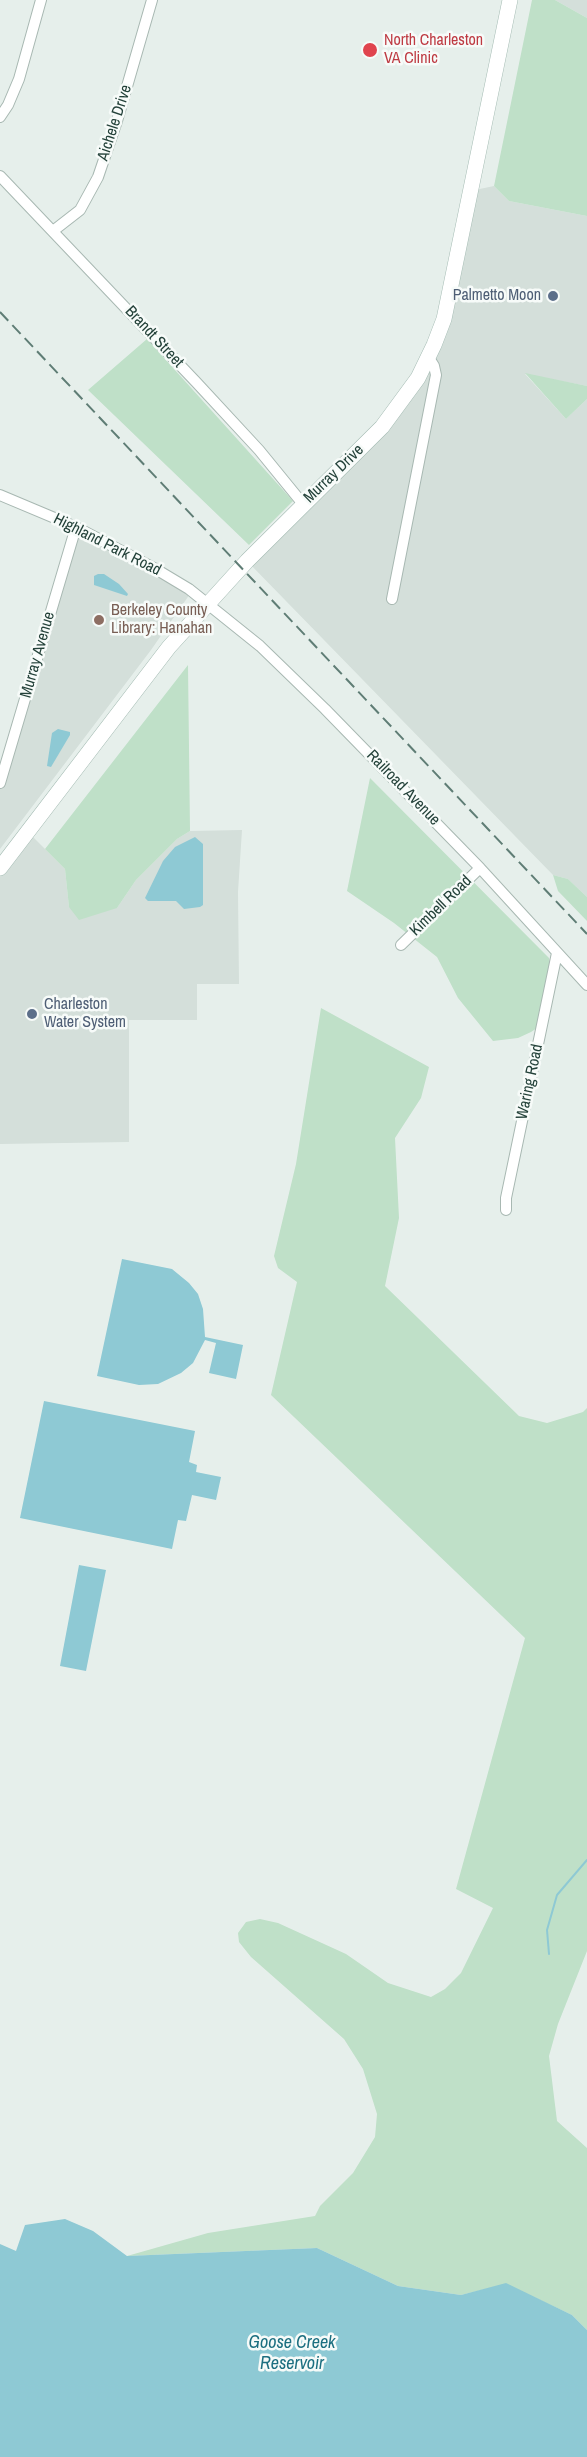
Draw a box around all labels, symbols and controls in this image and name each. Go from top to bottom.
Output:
place label: North Charleston VA Clinic [384,31,483,69]
marker: North Charleston VA Clinic [361,41,379,59]
street label: Aichele Drive [94,83,136,163]
place label: Palmetto Moon [453,286,541,306]
marker: Palmetto Moon [546,289,560,303]
street label: Brandt Street [121,302,187,372]
street label: Murray Drive [300,441,368,507]
street label: Highland Park Road [50,510,164,580]
place label: Berkeley County Library: Hanahan [111,601,212,639]
street label: Murray Avenue [17,610,59,700]
marker: Berkeley County Library: Hanahan [92,613,106,627]
street label: Railroad Avenue [362,746,444,830]
street label: Kimbell Road [406,872,476,940]
place label: Charleston Water System [44,995,126,1033]
marker: Charleston Water System [25,1007,39,1021]
street label: Waring Road [513,1042,547,1122]
water label: Goose Creek Reservoir [249,2332,335,2374]

